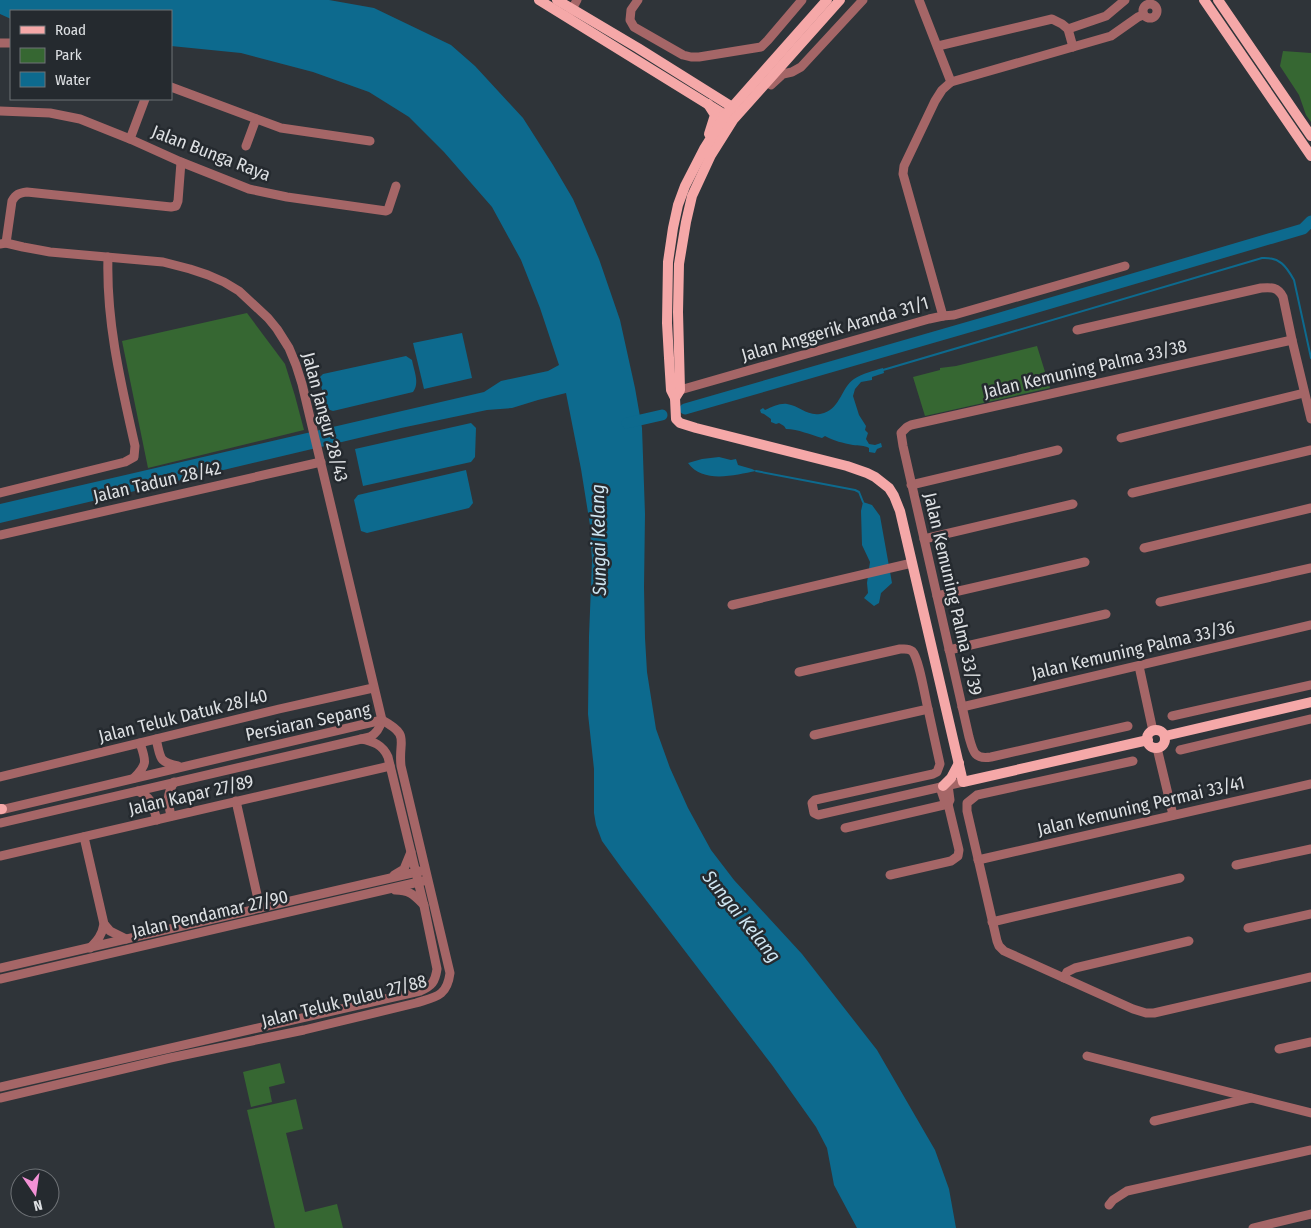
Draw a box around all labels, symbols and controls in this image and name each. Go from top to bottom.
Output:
legend [10,10,172,100]
text: Road [55,21,86,39]
text: Park [55,46,82,64]
text: Water [55,71,91,89]
street label: Jalan Bunga Raya [148,120,274,186]
street label: Jalan Anggerik Aranda 31/1 [739,292,931,366]
street label: Jalan Kemuning Palma 33/38 [981,335,1189,403]
street label: Jalan Jangur 28/43 [297,350,353,484]
street label: Jalan Tadun 28/42 [91,457,223,507]
water label: Sungai Kelang [586,484,611,597]
street label: Jalan Kemuning Palma 33/39 [919,490,987,698]
street label: Jalan Kemuning Palma 33/36 [1029,616,1237,684]
street label: Jalan Teluk Datuk 28/40 [96,684,270,748]
street label: Persiaran Sepang [244,698,373,746]
street label: Jalan Kapar 27/89 [126,770,256,820]
street label: Jalan Kemuning Permai 33/41 [1035,771,1247,841]
water label: Sungai Kelang [697,865,786,967]
street label: Jalan Pendamar 27/90 [130,885,290,943]
street label: Jalan Teluk Pulau 27/88 [259,970,429,1032]
north arrow [10,1168,60,1218]
text: N [32,1196,44,1214]

